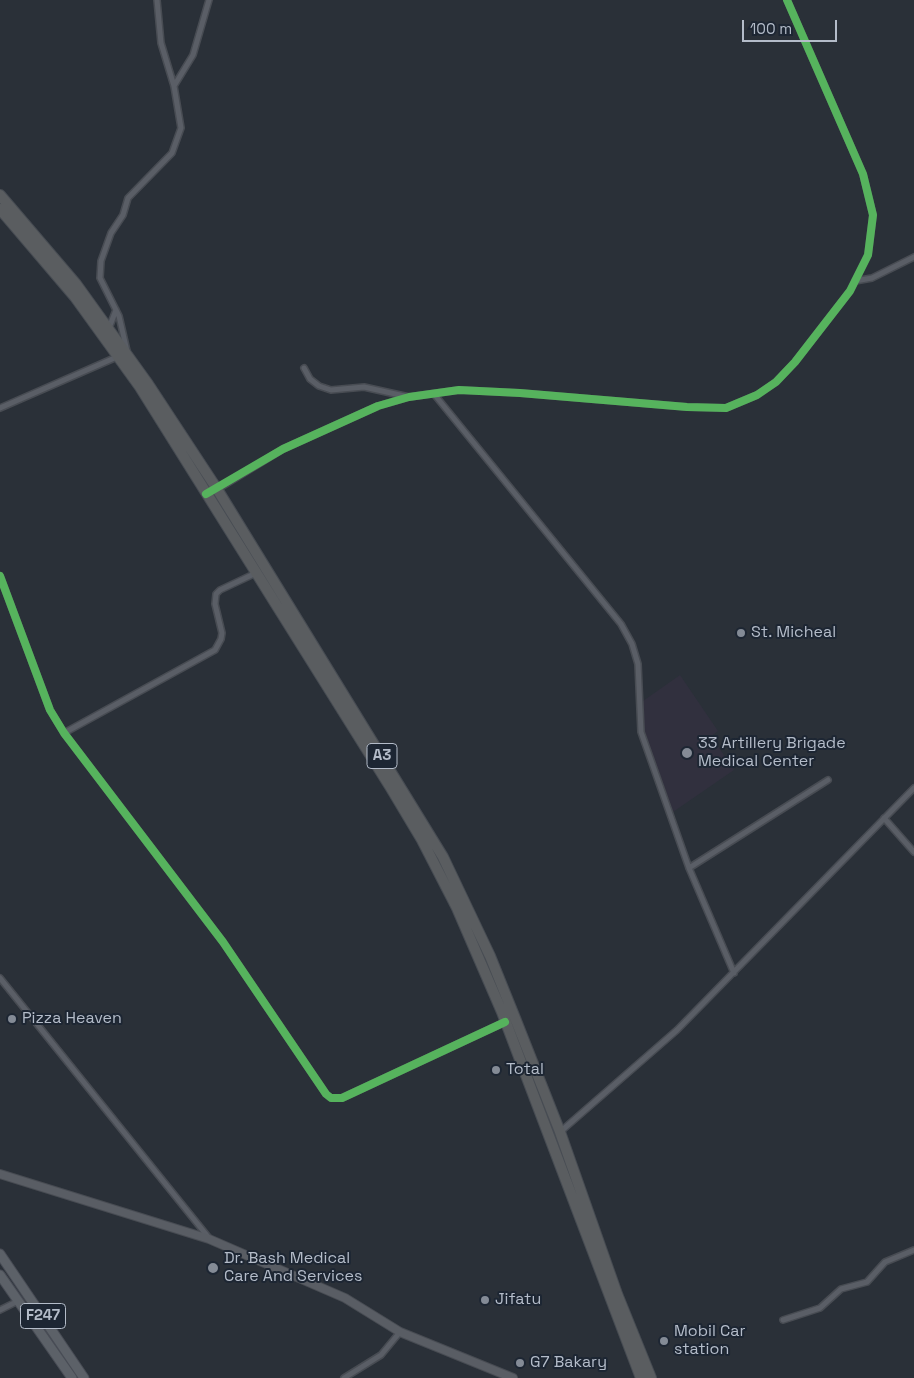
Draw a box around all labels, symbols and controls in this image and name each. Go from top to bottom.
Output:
scale bar [744,10,839,42]
text: 100 m [750,19,792,38]
place label: St. Micheal [751,623,836,643]
marker: St. Micheal [735,627,747,639]
place label: 33 Artillery Brigade Medical Center [698,734,846,772]
road number: A3 [367,744,397,768]
marker: 33 Artillery Brigade Medical Center [680,746,694,760]
place label: Pizza Heaven [22,1009,122,1029]
marker: Pizza Heaven [6,1013,18,1025]
place label: Total [506,1060,544,1080]
marker: Total [490,1064,502,1076]
place label: Dr. Bash Medical Care And Services [224,1249,362,1287]
marker: Dr. Bash Medical Care And Services [206,1261,220,1275]
place label: Jifatu [495,1290,541,1310]
marker: Jifatu [479,1294,491,1306]
road number: F247 [20,1304,66,1328]
place label: Mobil Car station [674,1322,745,1360]
marker: Mobil Car station [658,1335,670,1347]
place label: G7 Bakary [530,1353,607,1373]
marker: G7 Bakary [514,1357,526,1369]

